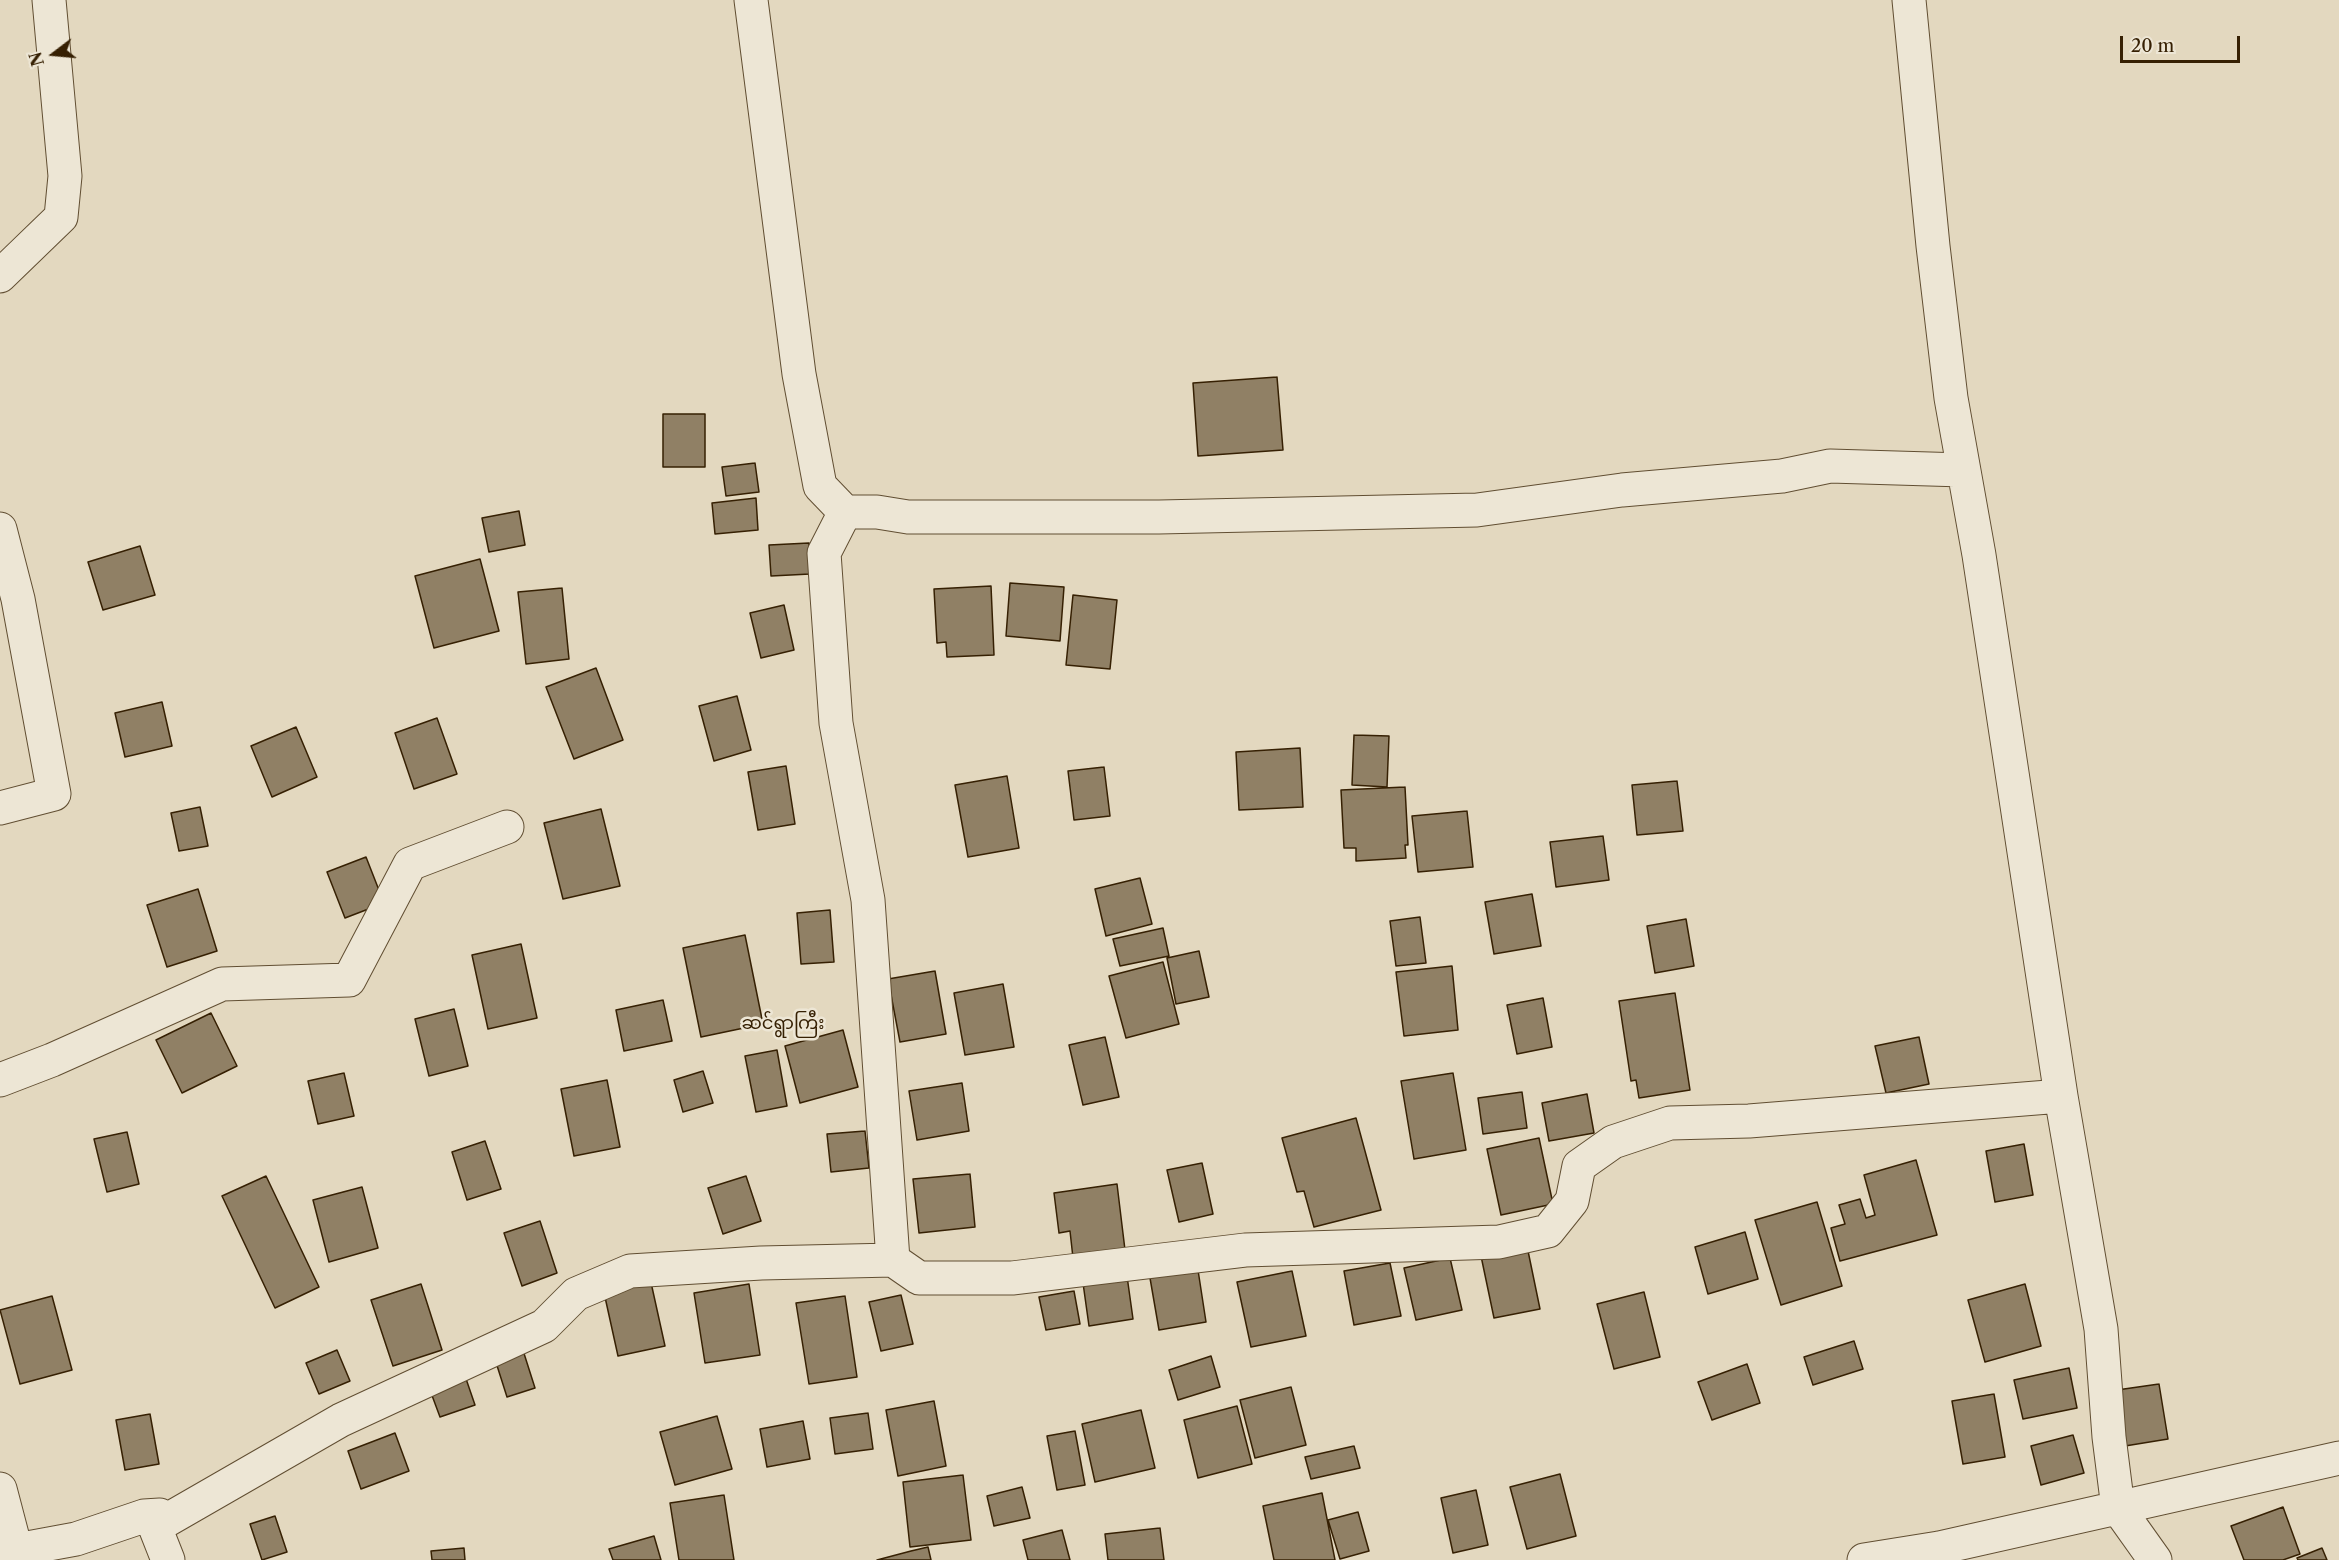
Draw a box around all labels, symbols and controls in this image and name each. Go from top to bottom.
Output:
north arrow [24,24,84,84]
scale bar [2123,24,2243,62]
text: 20 m [2131,35,2174,57]
text: N [25,50,48,68]
district label: ဆင်ရွာကြီး [741,1013,825,1035]

